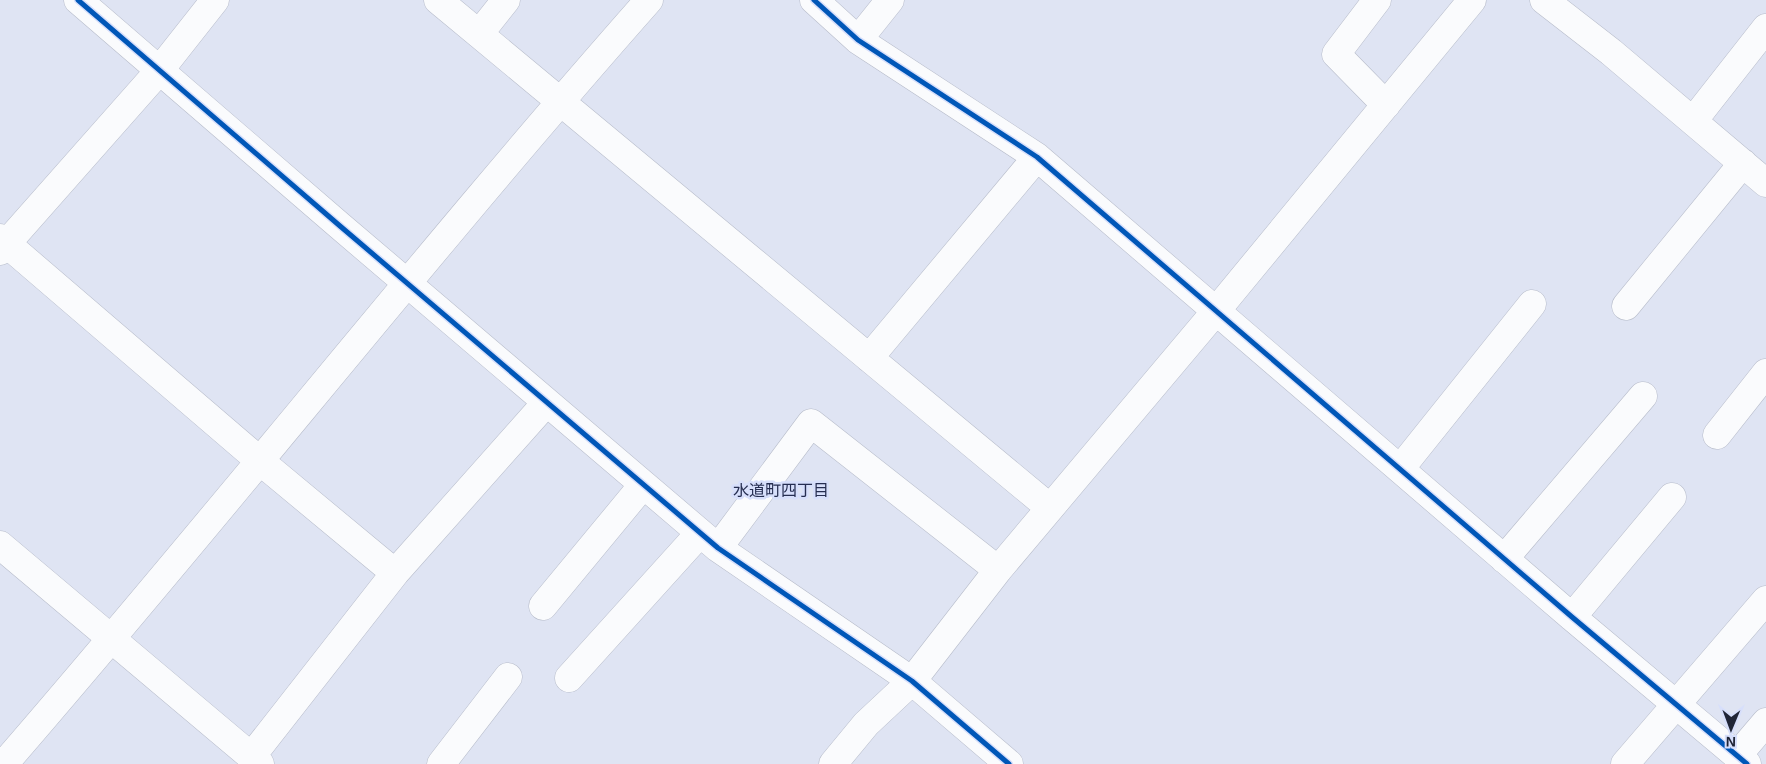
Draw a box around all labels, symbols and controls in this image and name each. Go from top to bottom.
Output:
district label: 水道町四丁目 [733,482,829,499]
north arrow [1706,704,1756,754]
text: N [1726,734,1736,750]

